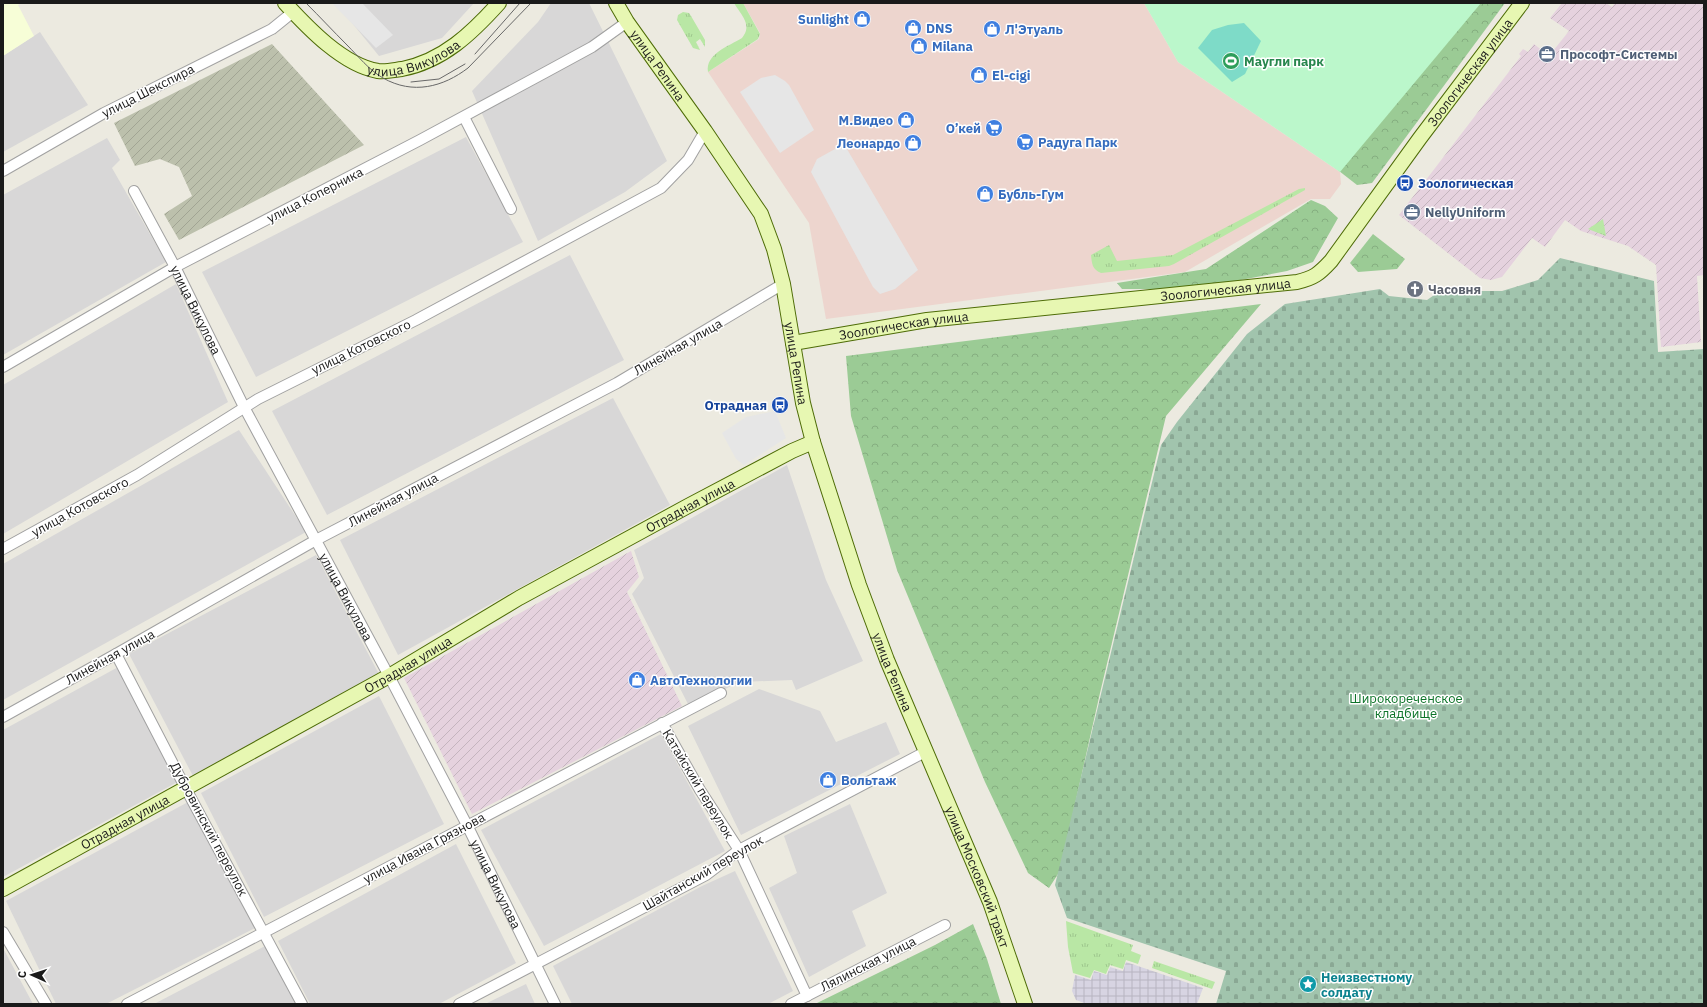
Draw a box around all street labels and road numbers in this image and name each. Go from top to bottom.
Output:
street label: Зоологическая улица [1423,15,1516,130]
street label: улица Репина [627,26,689,104]
street label: улица Викулова [365,36,463,80]
street label: улица Шекспира [99,60,197,122]
street label: улица Коперника [264,163,366,227]
street label: улица Викулова [167,262,225,357]
street label: Зоологическая улица [1159,274,1292,304]
street label: Зоологическая улица [837,307,969,344]
street label: Линейная улица [631,315,725,379]
street label: улица Котовского [309,316,413,378]
street label: улица Репина [781,321,812,406]
street label: Линейная улица [345,469,441,531]
street label: улица Котовского [28,473,132,541]
street label: Отрадная улица [642,474,737,536]
street label: улица Викулова [316,550,377,644]
street label: Линейная улица [62,625,158,689]
street label: улица Репина [869,630,916,714]
street label: Отрадная улица [361,632,455,697]
street label: Катайский переулок [659,726,737,842]
street label: Дубровинский переулок [166,759,252,899]
street label: Отрадная улица [77,791,172,853]
street label: улица Московский тракт [942,804,1014,950]
street label: улица Ивана Грязнова [360,809,488,887]
street label: Шайтанский переулок [639,831,767,915]
street label: улица Викулова [467,837,525,932]
street label: Лялинская улица [817,933,919,995]

